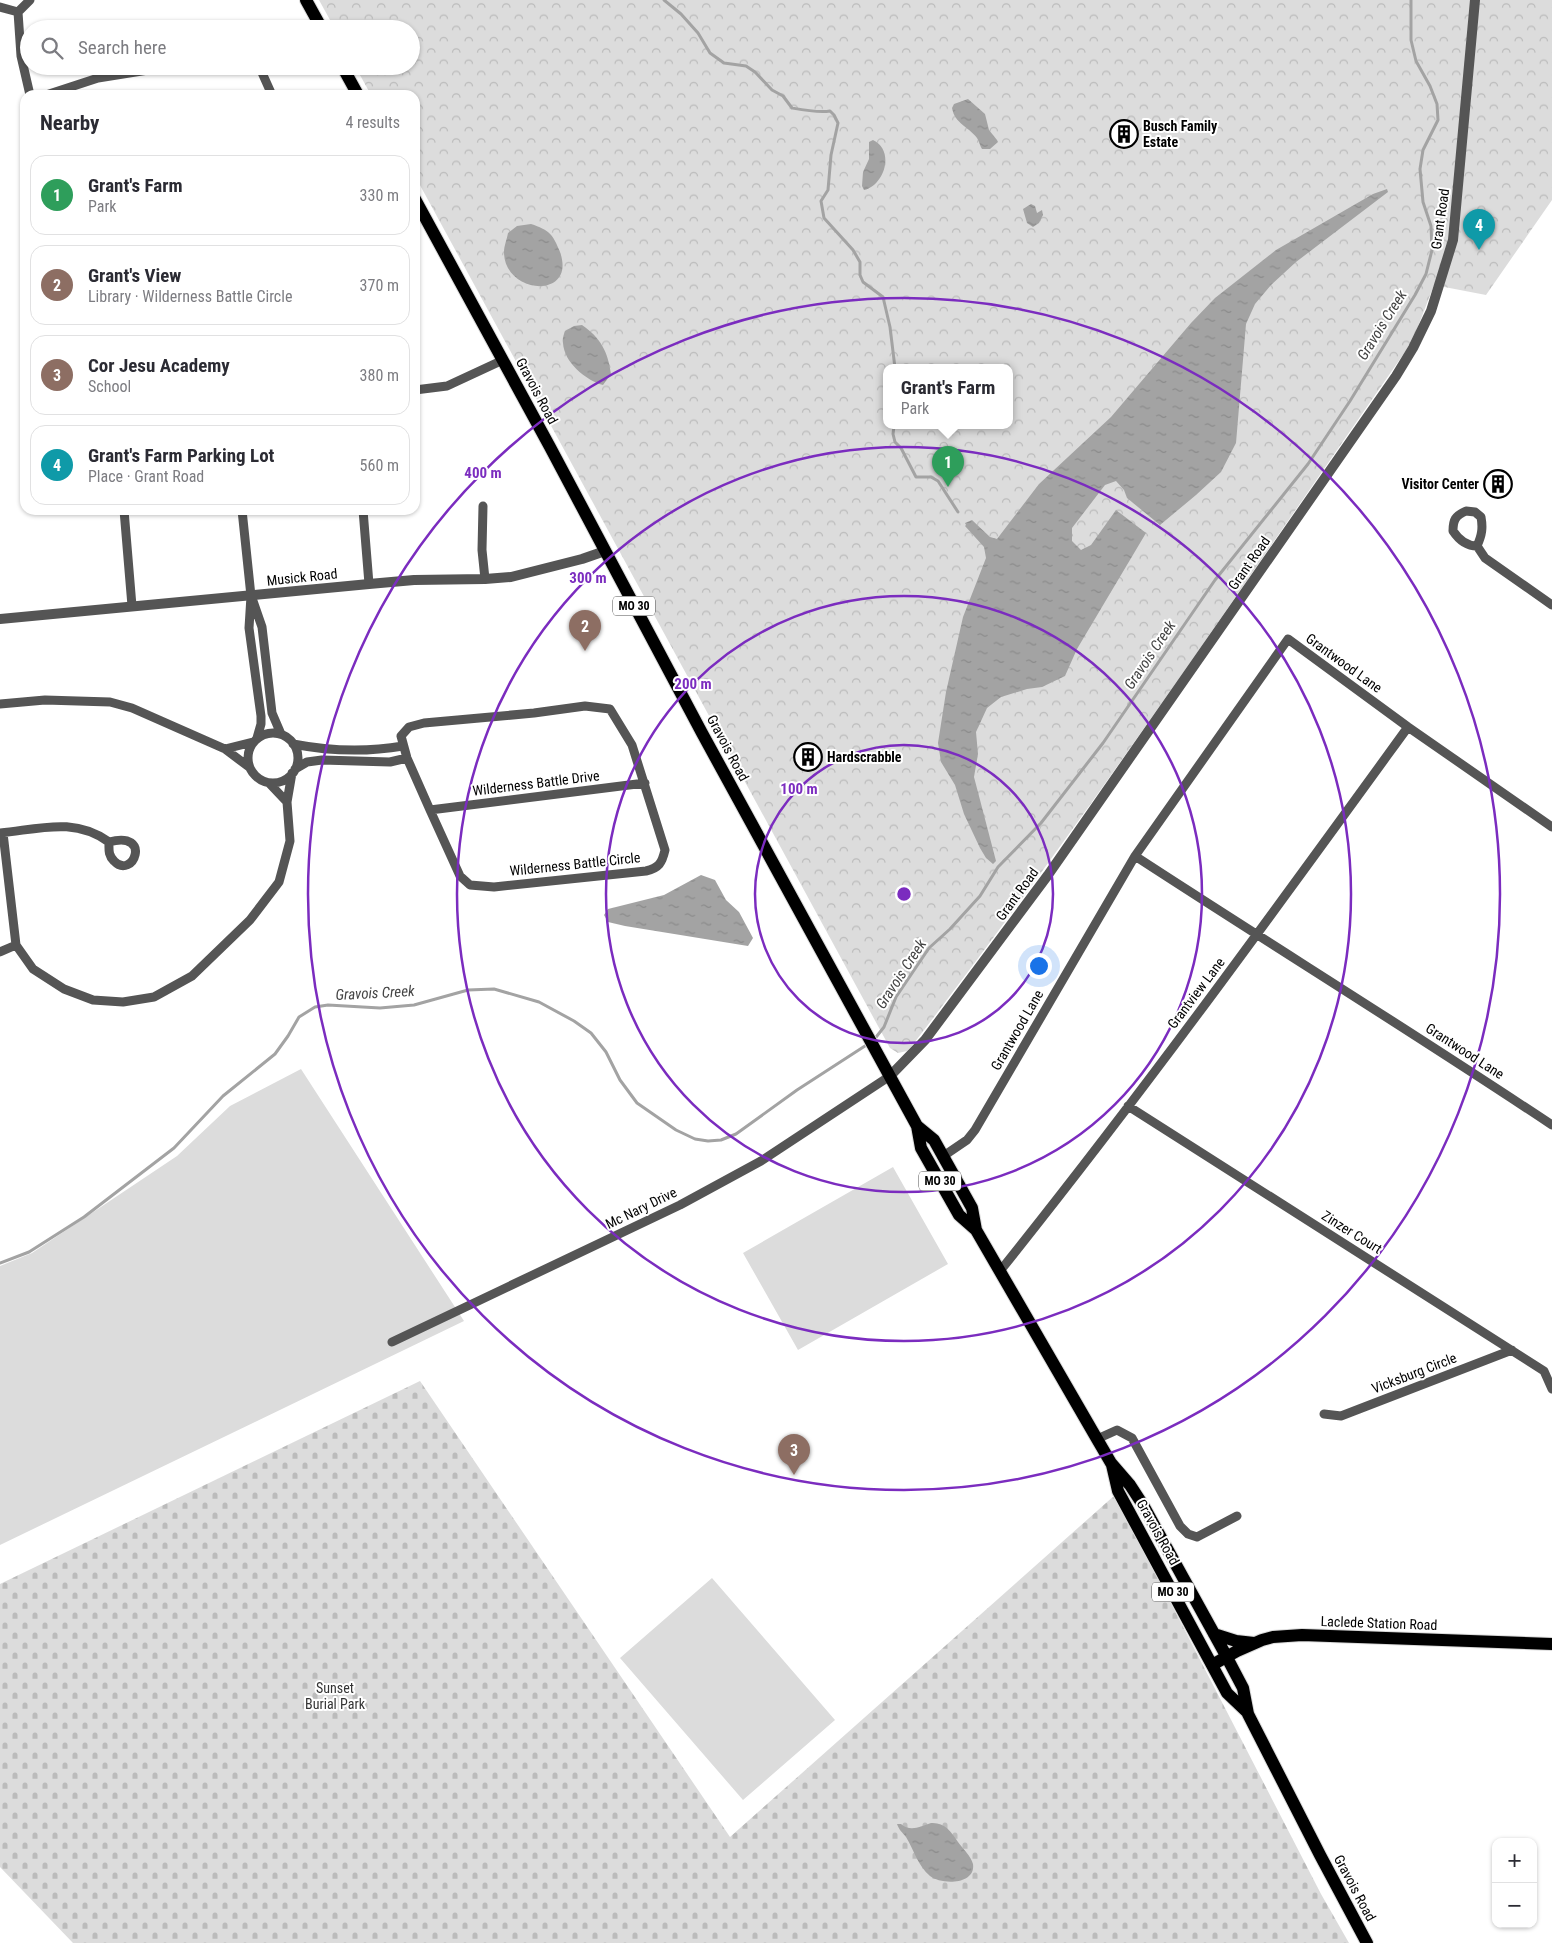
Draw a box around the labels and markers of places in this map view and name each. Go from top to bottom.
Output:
place label: Busch Family Estate [1143,118,1218,150]
building icon: Busch Family Estate [1109,119,1139,149]
pin: 4 [1463,209,1495,250]
pin: 1 [932,446,964,487]
building icon: Visitor Center [1483,469,1513,499]
place label: Visitor Center [1401,476,1479,492]
pin: 2 [569,610,601,651]
building icon: Hardscrabble [793,742,823,772]
place label: Hardscrabble [827,749,902,765]
centre of rings [895,885,913,903]
pin: 3 [778,1434,810,1475]

